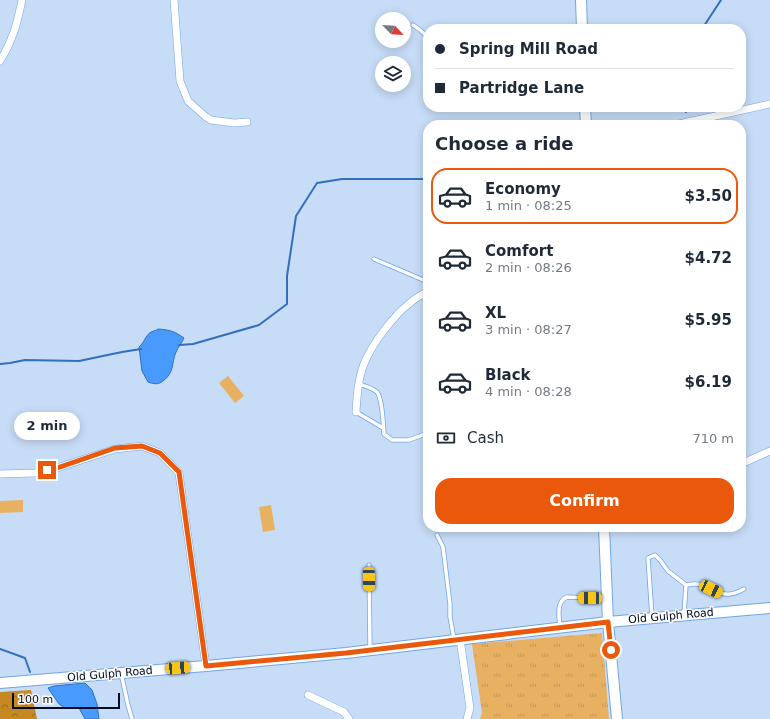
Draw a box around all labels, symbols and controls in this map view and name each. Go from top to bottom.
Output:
north arrow [375,12,411,48]
map controls [375,12,411,92]
text: Spring Mill Road [459,40,598,58]
button: layers [375,56,411,92]
text: Partridge Lane [459,79,584,97]
text: Choose a ride [435,133,574,154]
icon: car [437,178,473,214]
text: Economy [485,180,561,198]
text: $3.50 [685,187,732,205]
text: 1 min · 08:25 [485,198,572,213]
icon: car [437,240,473,276]
text: Comfort [485,242,553,260]
text: $4.72 [685,249,732,267]
text: 2 min · 08:26 [485,260,572,275]
icon: car [437,302,473,338]
text: XL [485,304,506,322]
text: $5.95 [685,311,732,329]
text: 3 min · 08:27 [485,322,572,337]
icon: car [437,364,473,400]
text: Black [485,366,531,384]
text: $6.19 [685,373,732,391]
text: 4 min · 08:28 [485,384,572,399]
callout: 2 min [14,412,80,440]
text: 2 min [27,418,67,433]
icon: cash [435,427,457,449]
text: Cash [467,429,504,447]
text: 710 m [692,431,734,446]
route end [38,461,56,479]
button: Confirm [435,478,734,524]
car [363,567,375,591]
car [698,578,724,600]
car [578,592,602,604]
street label: Old Gulph Road [628,606,714,626]
route start [602,641,620,659]
car [166,661,190,675]
street label: Old Gulph Road [67,664,153,684]
scale bar [12,691,120,710]
text: 100 m [18,693,53,706]

